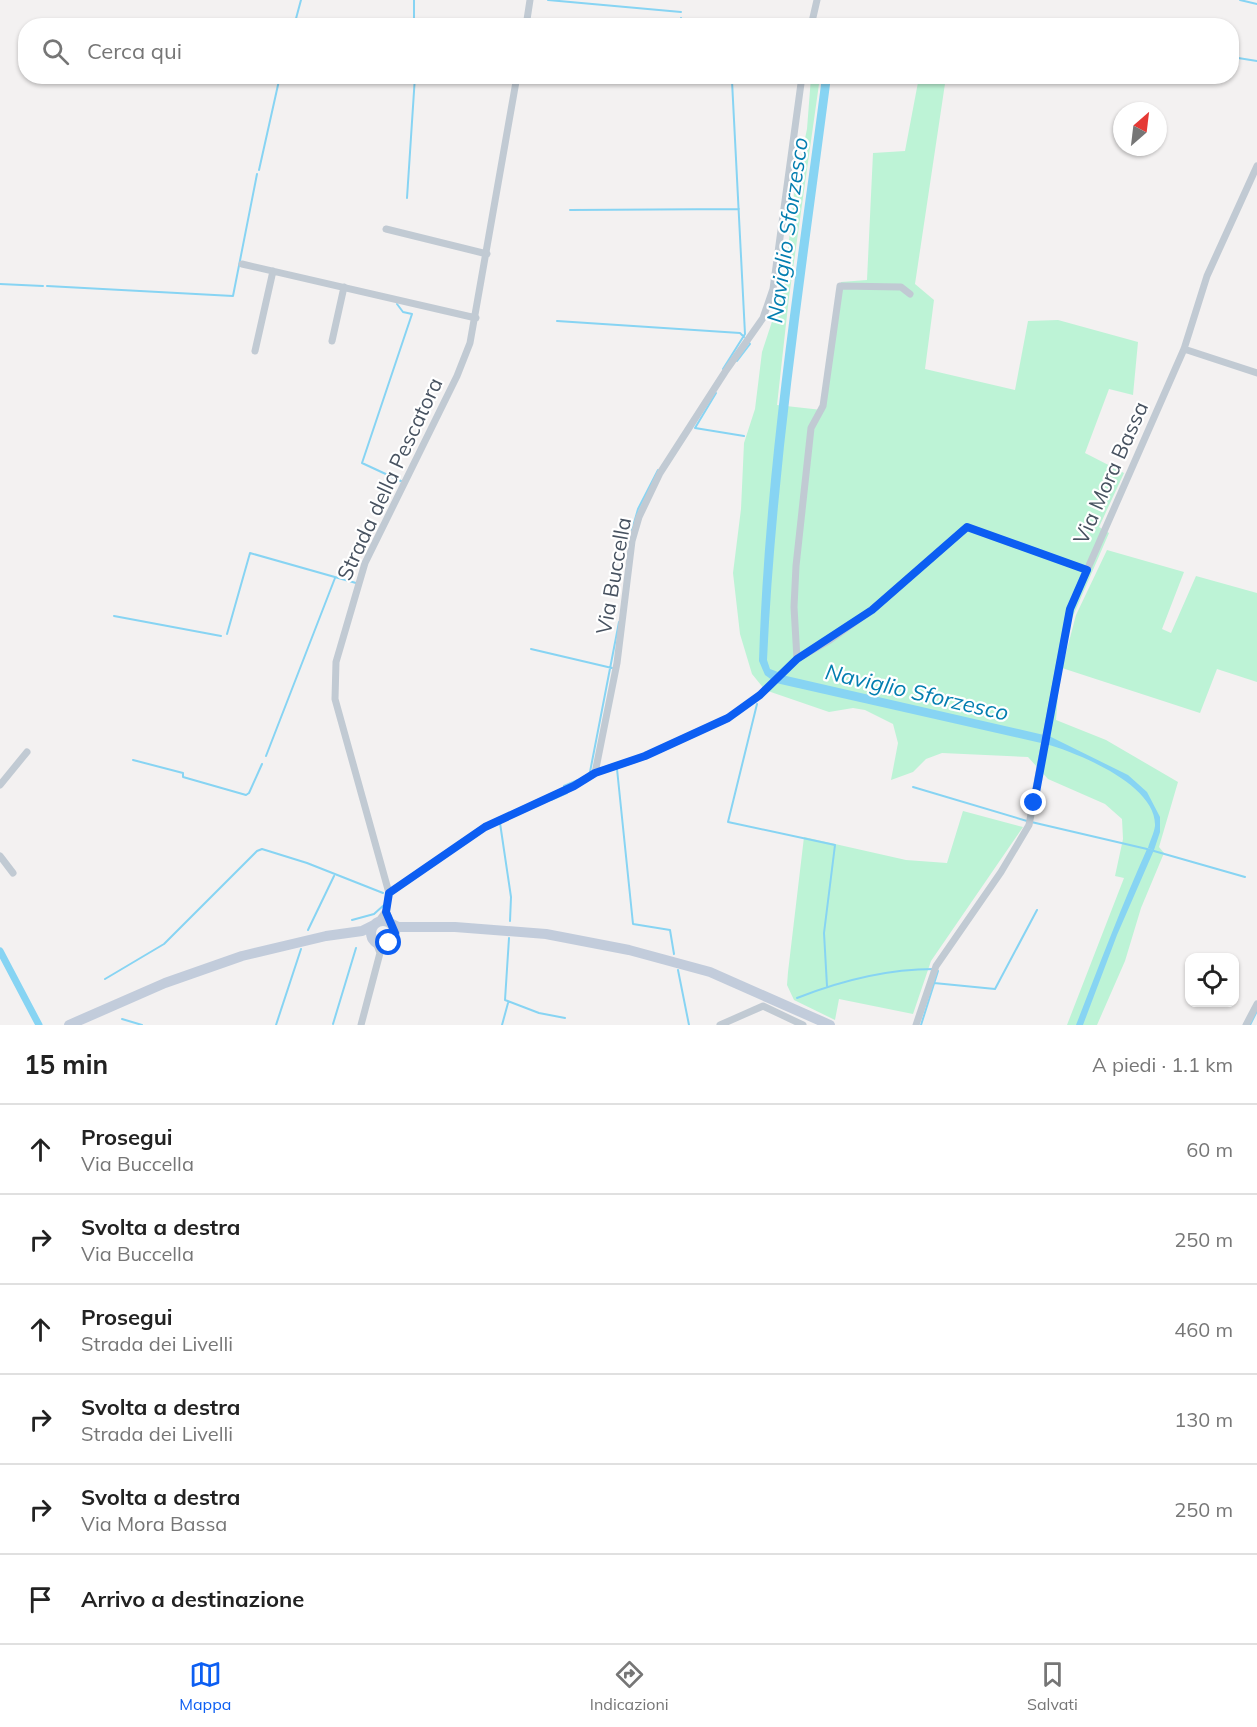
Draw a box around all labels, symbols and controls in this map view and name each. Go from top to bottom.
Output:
search box [18,18,1239,84]
icon: search [39,35,72,68]
text: Cerca qui [87,37,182,65]
north arrow [1113,102,1167,156]
water label: Naviglio Sforzesco [760,135,814,325]
street label: Strada della Pescatora [331,373,447,584]
street label: Via Mora Bassa [1067,397,1153,548]
street label: Via Buccella [590,515,636,636]
water label: Naviglio Sforzesco [823,657,1011,727]
route end [1020,789,1046,815]
route start [375,929,401,955]
map controls [1185,953,1239,1007]
button: locate [1185,953,1239,1007]
text: 15 min [24,1048,108,1081]
text: A piedi · 1.1 km [1092,1052,1233,1077]
text: Prosegui [81,1123,173,1151]
icon: ahead [24,1133,57,1166]
text: 60 m [1186,1137,1233,1162]
text: Via Buccella [81,1151,194,1176]
text: Svolta a destra [81,1213,240,1241]
icon: right [24,1223,57,1256]
text: 250 m [1174,1227,1233,1252]
text: Via Buccella [81,1241,194,1266]
text: Prosegui [81,1303,173,1331]
icon: ahead [24,1313,57,1346]
text: 460 m [1174,1317,1233,1342]
text: Strada dei Livelli [81,1331,233,1356]
text: Svolta a destra [81,1393,240,1421]
icon: right [24,1403,57,1436]
text: 130 m [1174,1407,1233,1432]
text: Strada dei Livelli [81,1421,233,1446]
text: Svolta a destra [81,1483,240,1511]
icon: right [24,1493,57,1526]
text: 250 m [1174,1497,1233,1522]
text: Via Mora Bassa [81,1511,227,1536]
icon: arrive [24,1583,57,1616]
text: Arrivo a destinazione [81,1585,304,1613]
tab: Mappa [179,1658,231,1714]
tab: Indicazioni [590,1658,669,1714]
tab: Salvati [1027,1658,1078,1714]

